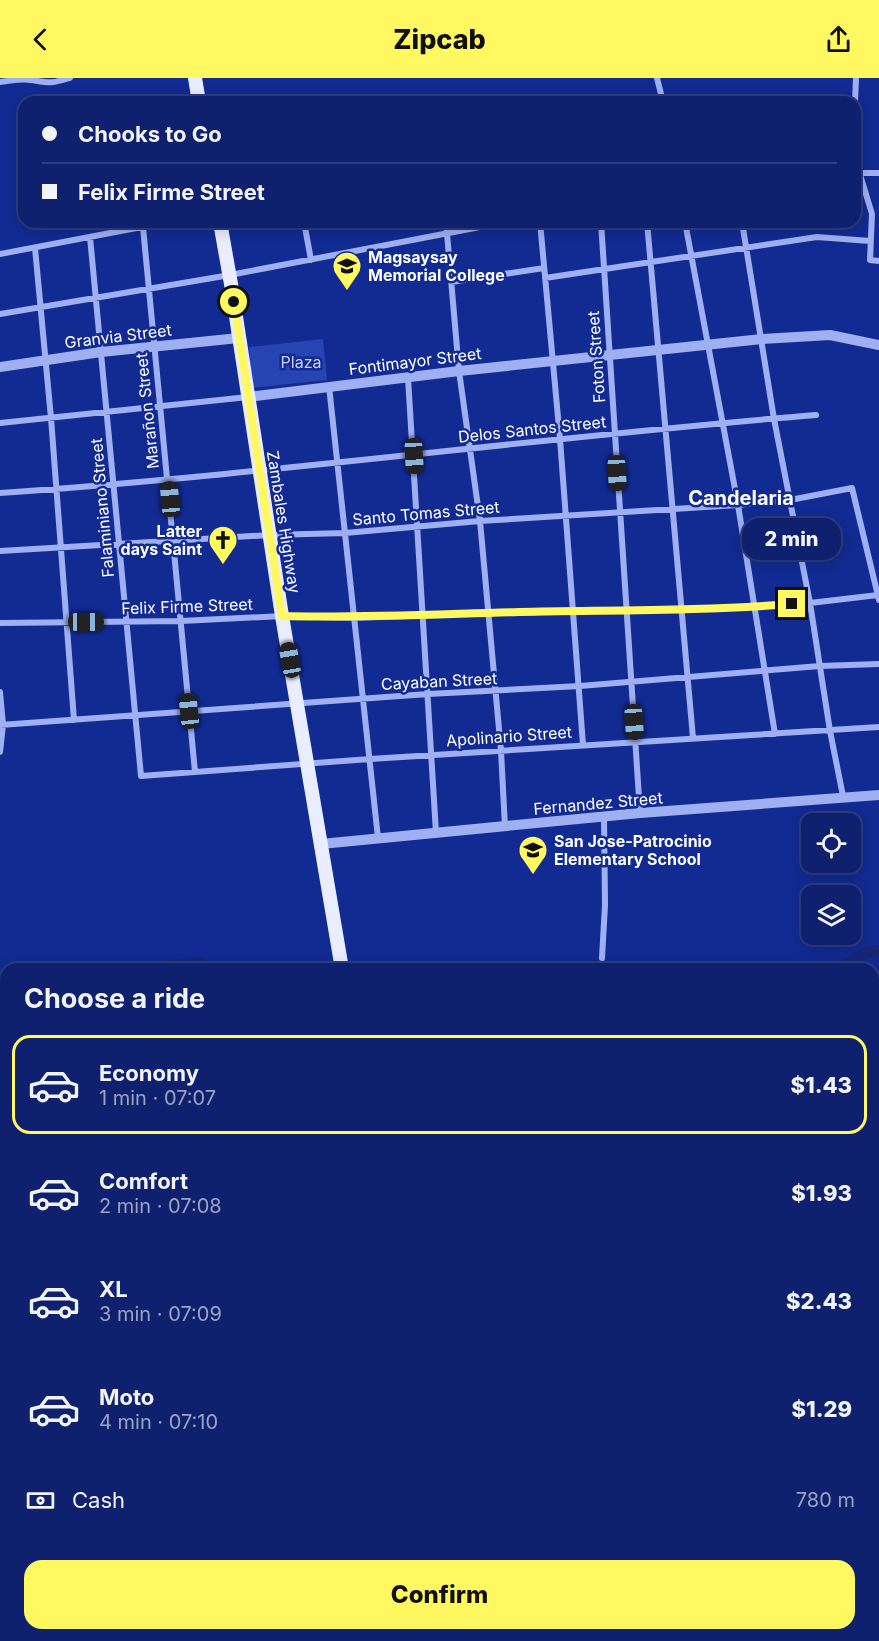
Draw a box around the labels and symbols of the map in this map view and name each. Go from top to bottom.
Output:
place label: Magsaysay Memorial College [368,247,505,285]
school or university icon: Magsaysay Memorial College [331,250,363,292]
route start [220,288,247,315]
street label: Foton Street [583,310,609,404]
street label: Granvia Street [63,320,173,352]
street label: Fontimayor Street [347,343,483,379]
street label: Marañon Street [131,352,163,470]
park label: Plaza [281,352,321,372]
street label: Delos Santos Street [457,411,607,447]
street label: Falaminiano Street [86,437,118,579]
car [404,438,424,474]
street label: Zambales Highway [263,449,305,595]
car [607,455,627,491]
car [159,480,181,518]
district label: Candelaria [688,486,794,510]
street label: Santo Tomas Street [352,497,500,529]
callout: 2 min [742,517,842,559]
place label: Latter days Saint [121,521,202,559]
church icon: Latter days Saint [207,524,239,566]
route end [778,590,805,617]
street label: Felix Firme Street [121,594,253,618]
car [68,613,104,631]
car [278,641,302,679]
street label: Cayaban Street [380,668,498,694]
car [178,692,200,730]
car [624,703,644,741]
street label: Apolinario Street [445,722,573,750]
street label: Fernandez Street [533,787,663,819]
place label: San Jose-Patrocinio Elementary School [554,831,712,869]
school or university icon: San Jose-Patrocinio Elementary School [517,834,549,876]

